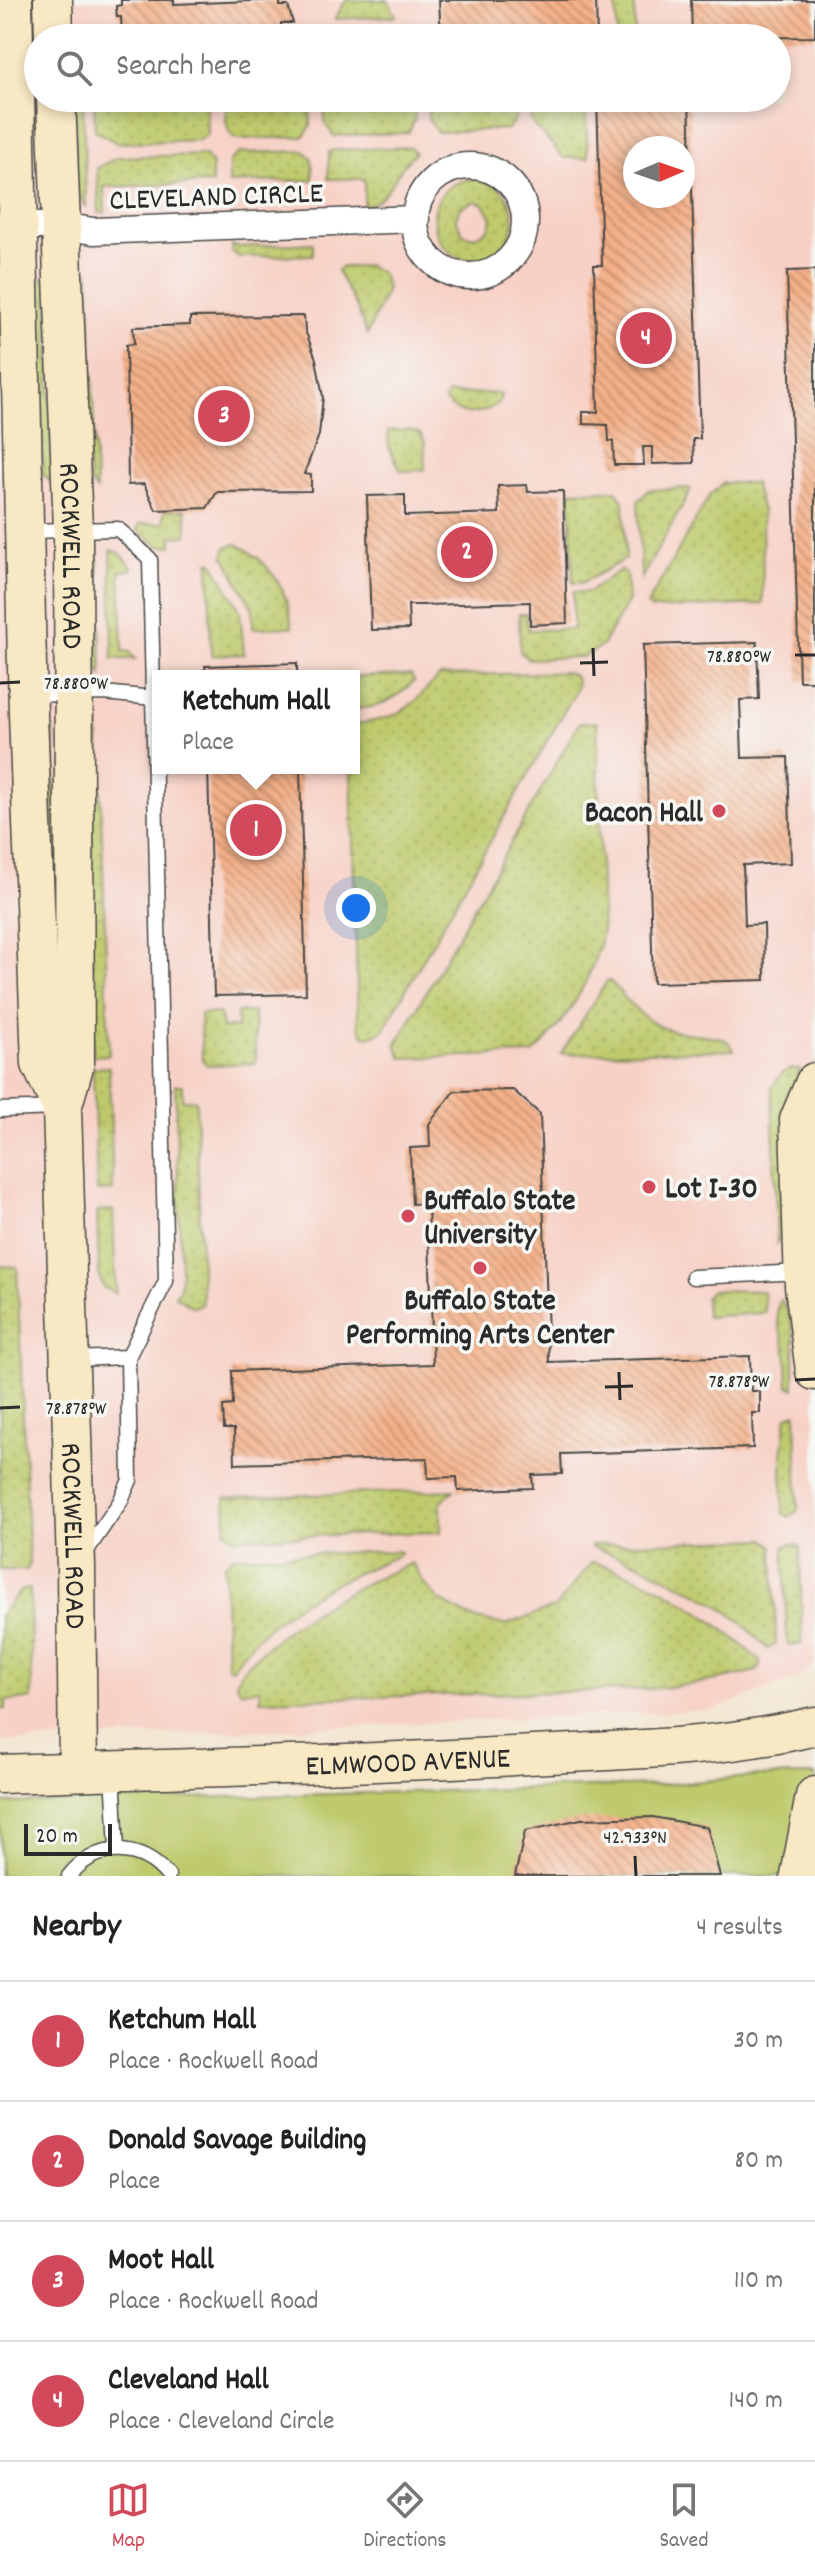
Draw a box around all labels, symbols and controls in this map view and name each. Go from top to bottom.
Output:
search box [24,24,791,112]
icon: search [52,46,96,90]
text: Search here [116,47,252,90]
north arrow [623,136,695,208]
street label: CLEVELAND CIRCLE [108,174,324,225]
pin: 4 [620,308,672,368]
pin: 3 [198,386,250,446]
street label: ROCKWELL ROAD [44,462,90,649]
pin: 2 [441,522,493,582]
text: 78.880°W [707,644,771,672]
popup [152,670,360,774]
text: 78.880°W [44,671,108,699]
text: Ketchum Hall [182,682,330,725]
text: Place [182,725,234,762]
place label: Bacon Hall [585,794,704,837]
pin: 1 [230,800,282,860]
marker: Bacon Hall [710,802,728,820]
your location [336,888,376,928]
place label: Lot I-30 [665,1170,758,1213]
marker: Lot I-30 [640,1178,658,1196]
place label: Buffalo State University [424,1182,576,1259]
marker: Buffalo State University [399,1207,417,1225]
marker: Buffalo State Performing Arts Center [471,1259,489,1277]
place label: Buffalo State Performing Arts Center [346,1282,615,1359]
text: 78.878°W [709,1369,770,1397]
text: 78.878°W [46,1396,107,1424]
street label: ROCKWELL ROAD [46,1442,94,1629]
street label: ELMWOOD AVENUE [305,1739,512,1791]
scale bar [24,1820,112,1856]
text: 20 m [36,1822,78,1853]
text: 42.933°N [603,1825,667,1853]
text: Nearby [32,1904,121,1953]
text: 4 results [696,1910,783,1947]
text: Ketchum Hall [108,2001,256,2044]
text: 1 [55,2023,61,2060]
text: 30 m [733,2023,783,2060]
text: Place · Rockwell Road [108,2044,318,2081]
text: Donald Savage Building [108,2121,366,2164]
text: 2 [52,2143,64,2180]
text: 80 m [735,2143,783,2180]
text: Place [108,2164,160,2201]
text: Moot Hall [108,2241,214,2284]
text: 3 [52,2263,64,2300]
text: 110 m [734,2263,783,2300]
text: Place · Rockwell Road [108,2284,318,2321]
text: Cleveland Hall [108,2361,269,2404]
text: 4 [53,2383,63,2420]
text: 140 m [729,2383,783,2420]
text: Place · Cleveland Circle [108,2404,335,2441]
tab: Map [106,2478,150,2557]
tab: Directions [363,2478,447,2557]
tab: Saved [659,2478,709,2557]

